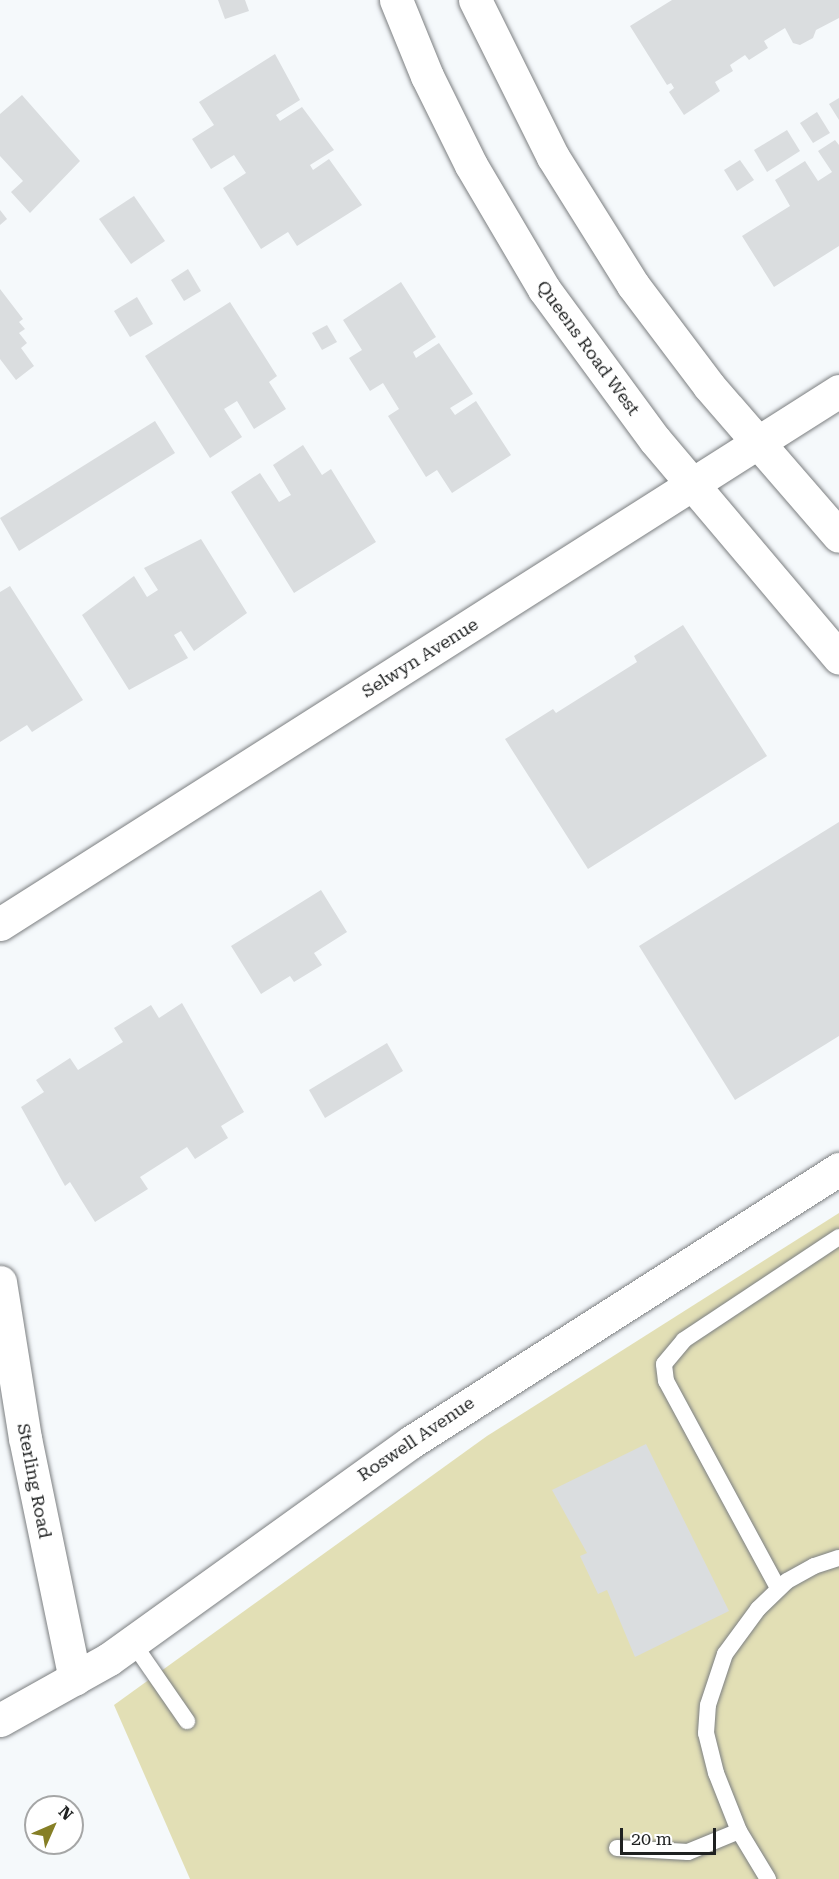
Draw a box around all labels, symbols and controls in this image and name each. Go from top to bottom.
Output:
street label: Queens Road West [532,276,644,420]
street label: Selwyn Avenue [358,613,482,703]
street label: Roswell Avenue [354,1392,478,1486]
street label: Sterling Road [12,1422,56,1540]
north arrow [24,1795,84,1855]
text: N [55,1802,77,1824]
scale bar [623,1816,719,1854]
text: 20 m [631,1828,672,1849]

